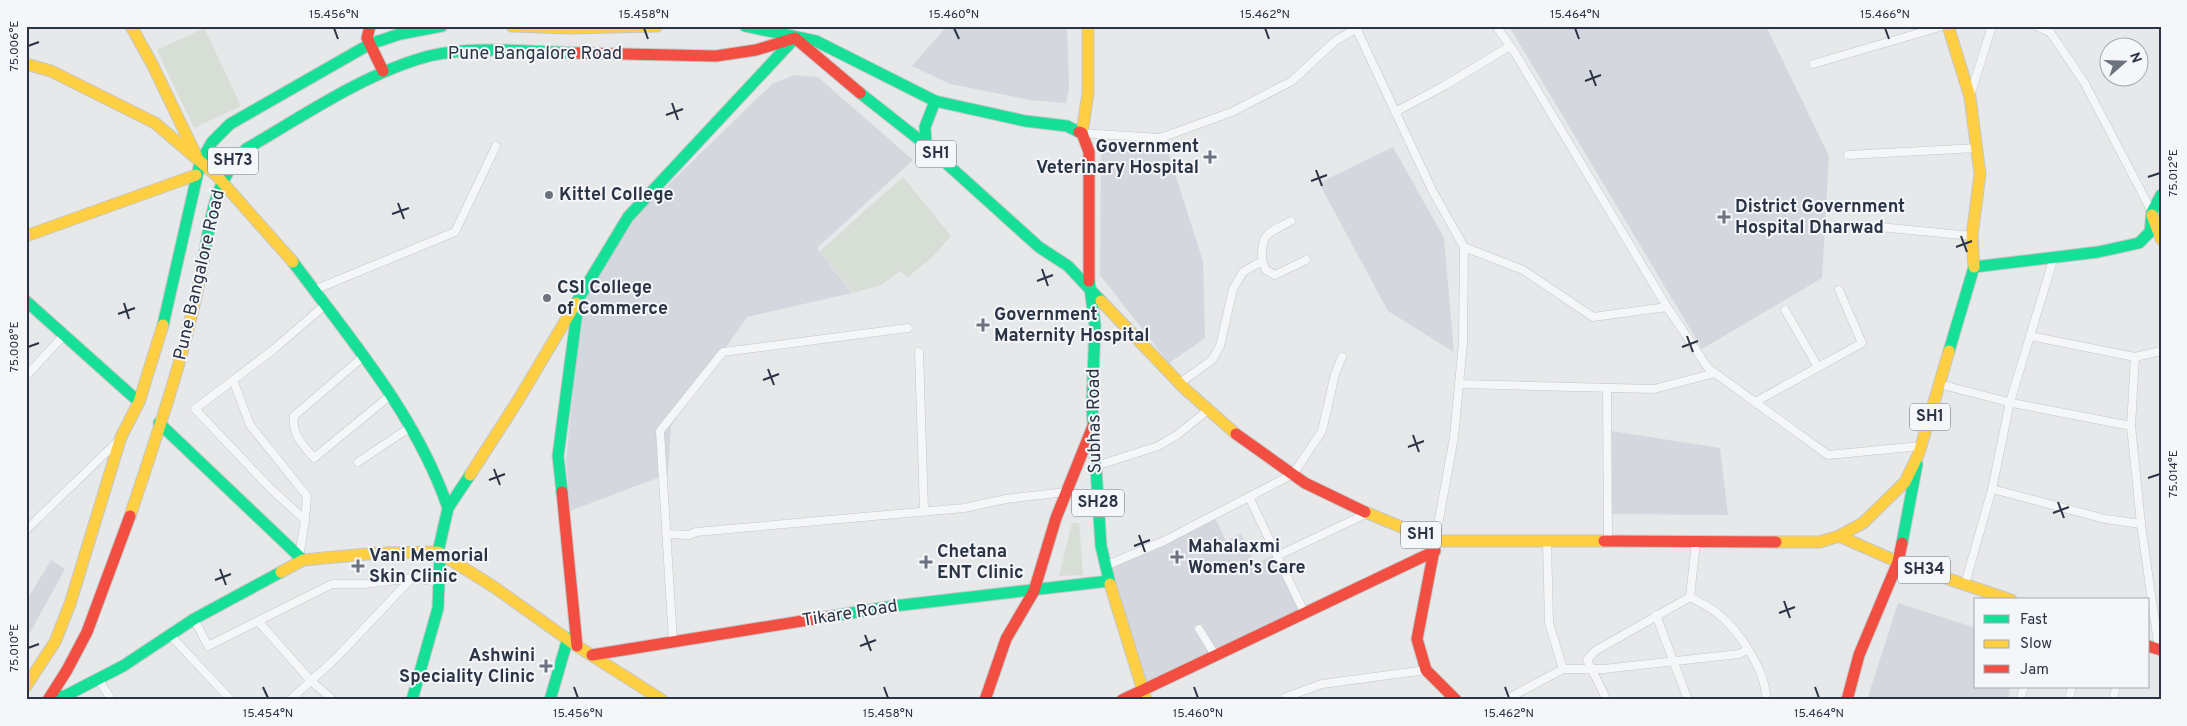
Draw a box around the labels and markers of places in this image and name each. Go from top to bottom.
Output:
place label: Government Veterinary Hospital [1036,136,1199,180]
marker: Government Veterinary Hospital [1203,150,1217,164]
place label: Kittel College [559,184,674,207]
marker: Kittel College [543,189,555,201]
place label: District Government Hospital Dharwad [1735,196,1905,240]
marker: District Government Hospital Dharwad [1717,210,1731,224]
place label: CSI College of Commerce [557,277,668,321]
marker: CSI College of Commerce [541,292,553,304]
place label: Government Maternity Hospital [994,304,1150,348]
marker: Government Maternity Hospital [976,318,990,332]
place label: Mahalaxmi Women's Care [1188,536,1306,580]
place label: Chetana ENT Clinic [937,541,1024,585]
place label: Vani Memorial Skin Clinic [369,545,489,589]
marker: Mahalaxmi Women's Care [1170,550,1184,564]
marker: Chetana ENT Clinic [919,555,933,569]
marker: Vani Memorial Skin Clinic [351,559,365,573]
place label: Ashwini Speciality Clinic [399,645,535,689]
marker: Ashwini Speciality Clinic [539,659,553,673]

